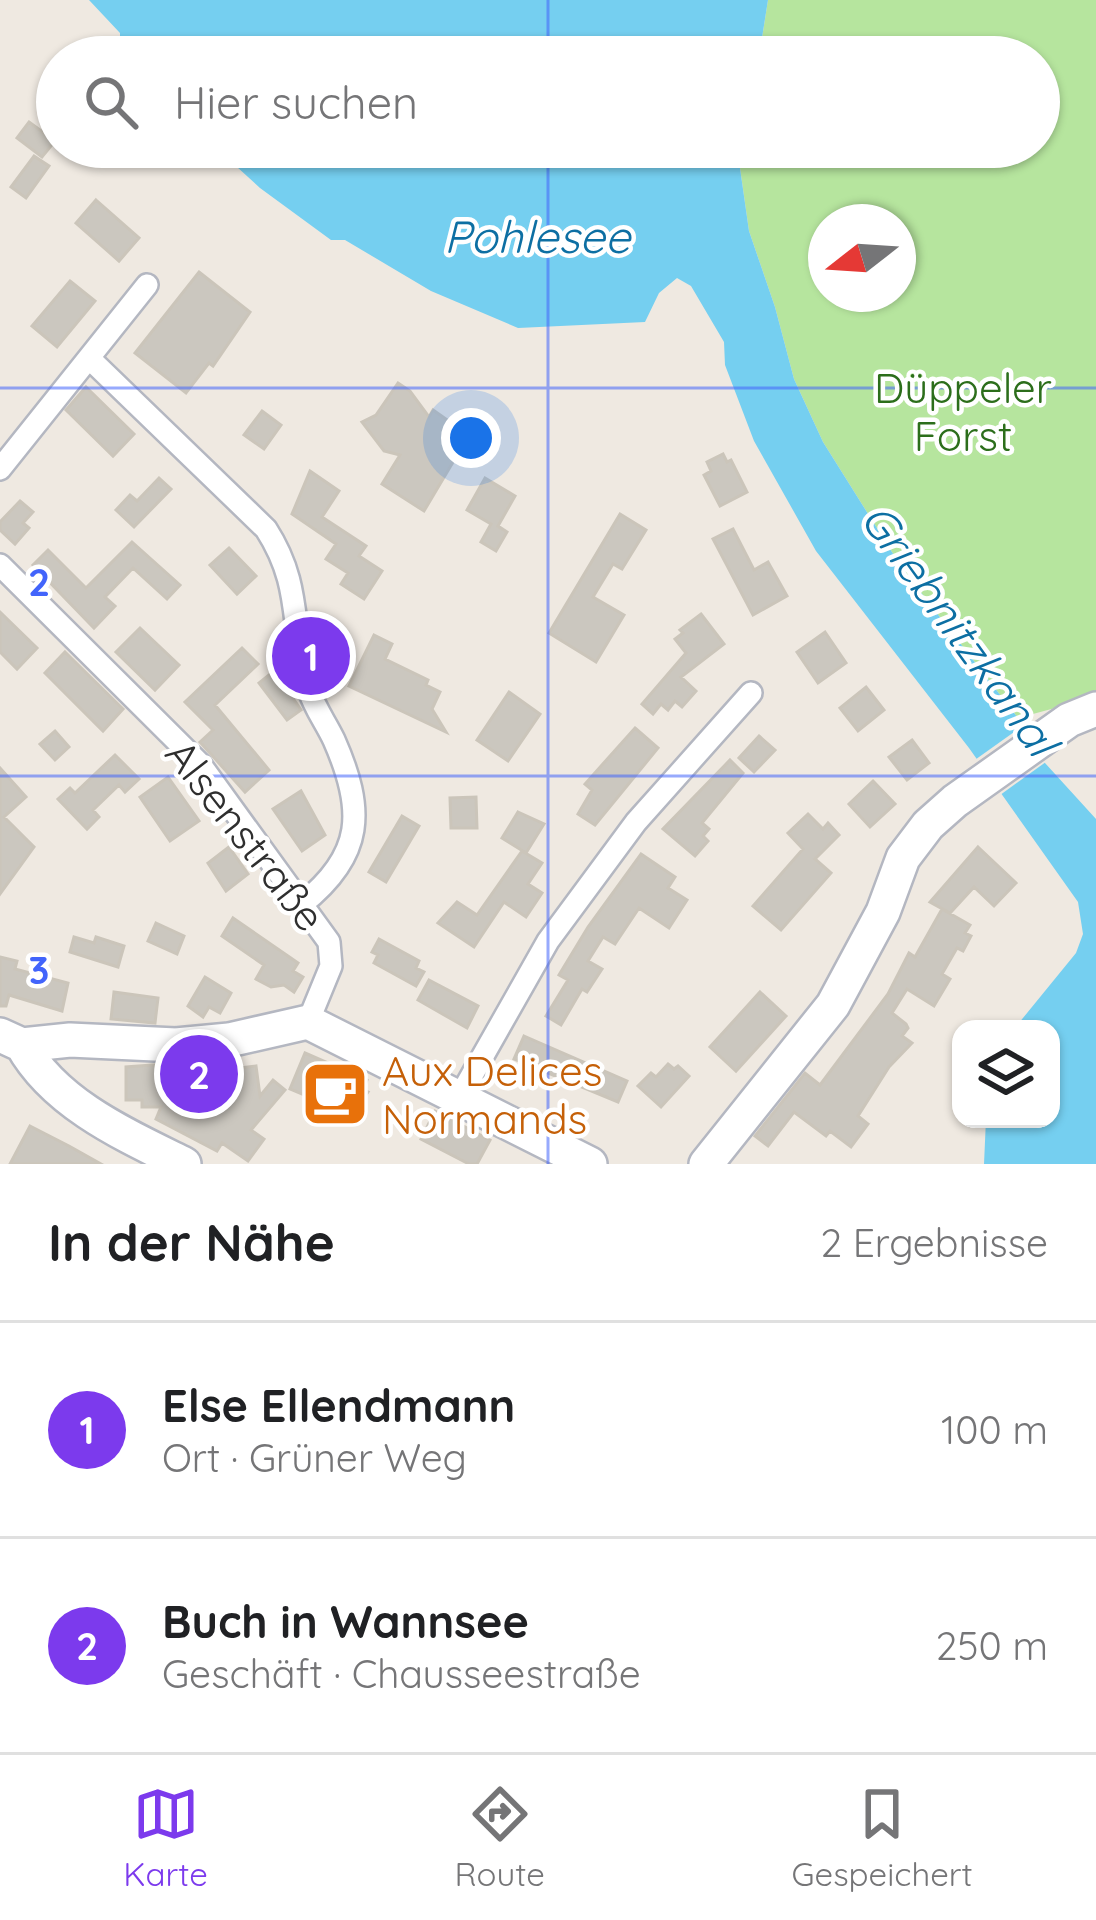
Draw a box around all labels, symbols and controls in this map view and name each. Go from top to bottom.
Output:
search box [36,36,1060,168]
icon: search [78,69,144,135]
text: Hier suchen [174,74,418,130]
north arrow [808,204,916,312]
water label: Pohlesee [444,208,632,264]
park label: Düppeler Forst [874,361,1052,462]
your location [441,408,501,468]
water label: Griebnitzkanal [850,492,1073,770]
text: 2 [28,557,50,606]
pin: 1 [272,611,350,701]
street label: Alsenstraße [155,729,337,941]
text: 3 [29,945,49,994]
map controls [952,1020,1060,1128]
button: layers [952,1020,1060,1128]
pin: 2 [160,1029,238,1119]
place label: Aux Delices Normands [382,1044,603,1145]
cafe icon: Aux Delices Normands [300,1059,370,1129]
text: In der Nähe [48,1210,335,1274]
text: 2 Ergebnisse [820,1218,1048,1267]
text: Else Ellendmann [162,1377,515,1433]
text: 1 [79,1405,95,1454]
text: 100 m [941,1405,1048,1454]
text: Ort · Grüner Weg [162,1433,467,1482]
text: Buch in Wannsee [162,1593,529,1649]
text: 2 [76,1621,98,1670]
text: 250 m [936,1621,1048,1670]
text: Geschäft · Chausseestraße [162,1649,641,1698]
tab: Karte [123,1781,208,1894]
tab: Route [455,1781,545,1894]
tab: Gespeichert [792,1781,973,1894]

